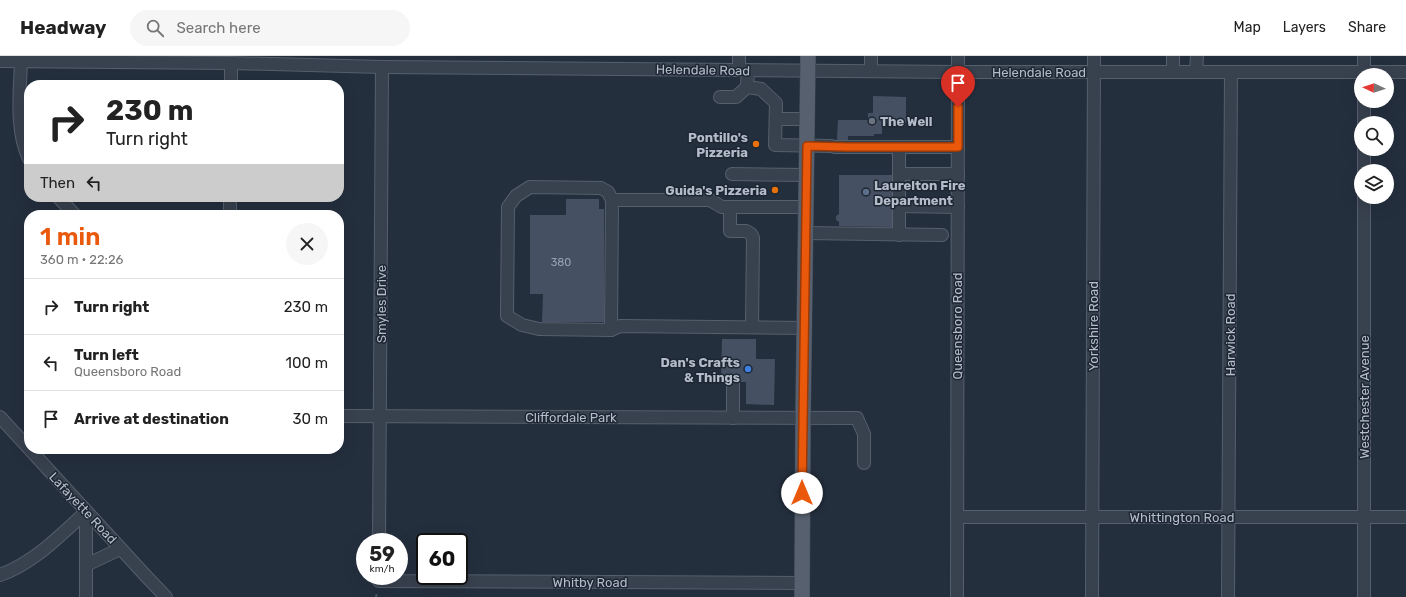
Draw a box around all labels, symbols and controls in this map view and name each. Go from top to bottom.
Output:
search box [130,10,410,46]
text: Headway [20,16,106,39]
icon: search [144,17,166,39]
text: Search here [176,19,261,37]
text: Map [1234,19,1261,36]
text: Layers [1283,19,1326,36]
text: Share [1348,19,1386,36]
street label: Helendale Road [656,62,750,78]
street label: Helendale Road [992,65,1086,80]
pin [941,66,975,107]
north arrow [1354,68,1394,108]
map controls [1354,68,1394,204]
icon: arrive [947,72,969,94]
text: 230 m [106,94,193,127]
icon: right [40,96,92,148]
place label: The Well [880,114,933,129]
marker: The Well [867,116,877,126]
button: search [1354,116,1394,156]
text: Turn right [106,128,188,150]
place label: Pontillo's Pizzeria [688,130,748,160]
marker: Pontillo's Pizzeria [751,139,761,149]
button: layers [1354,164,1394,204]
icon: left [83,172,105,194]
text: Then [40,174,75,192]
place label: Laurelton Fire Department [874,178,966,208]
place label: Guida's Pizzeria [665,183,767,198]
marker: Guida's Pizzeria [770,185,780,195]
marker: Laurelton Fire Department [861,187,871,197]
text: 1 min [40,223,100,251]
button: close [286,223,328,265]
text: 360 m · 22:26 [40,252,123,267]
house number: 380 [551,256,571,269]
street label: Smyles Drive [374,265,389,343]
street label: Queensboro Road [950,272,965,380]
street label: Yorkshire Road [1086,281,1101,371]
street label: Harwick Road [1223,294,1238,376]
icon: right [40,296,62,318]
text: Turn right [74,298,149,316]
text: 230 m [284,298,328,316]
street label: Westchester Avenue [1357,335,1372,459]
text: Turn left [74,346,139,364]
icon: left [40,352,62,374]
text: 100 m [286,354,328,372]
place label: Dan's Crafts & Things [661,355,740,385]
text: Queensboro Road [74,364,181,379]
marker: Dan's Crafts & Things [743,364,753,374]
icon: arrive [40,408,62,430]
text: Arrive at destination [74,410,229,428]
text: 30 m [292,410,328,428]
street label: Cliffordale Park [525,410,617,425]
street label: Lafayette Road [46,469,120,547]
position arrow [781,472,823,514]
street label: Whittington Road [1130,510,1234,526]
speed limit sign: 60 [416,533,468,585]
text: 59 [369,542,395,566]
text: km/h [370,563,394,575]
street label: Whitby Road [553,575,627,590]

